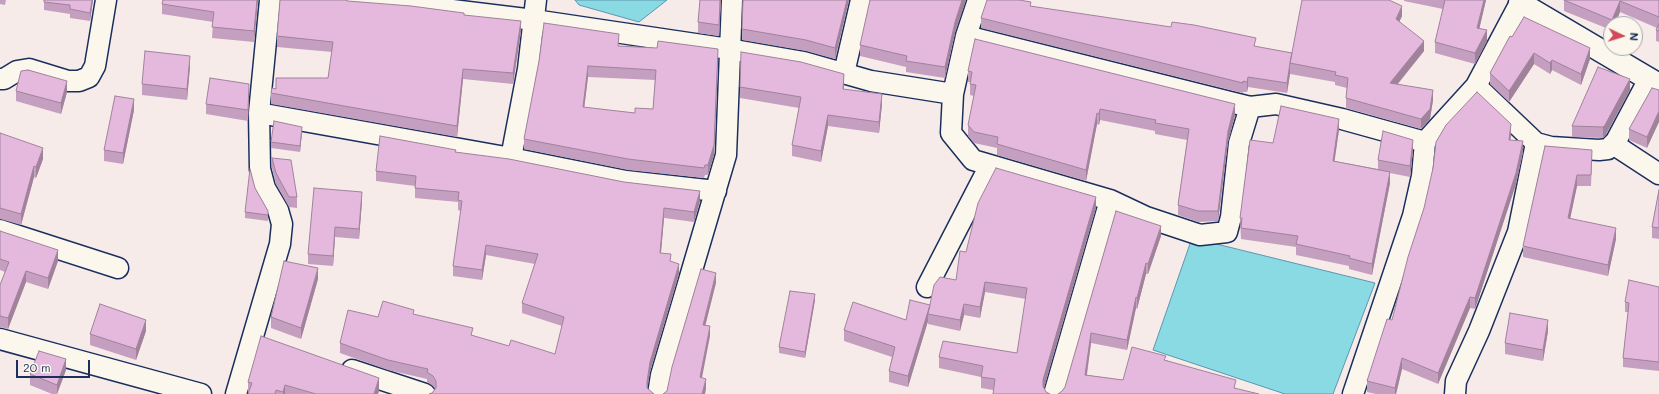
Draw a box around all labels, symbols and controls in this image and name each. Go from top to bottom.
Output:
north arrow [1603,16,1643,56]
text: N [1627,32,1642,41]
scale bar [18,352,92,378]
text: 20 m [23,359,51,375]

